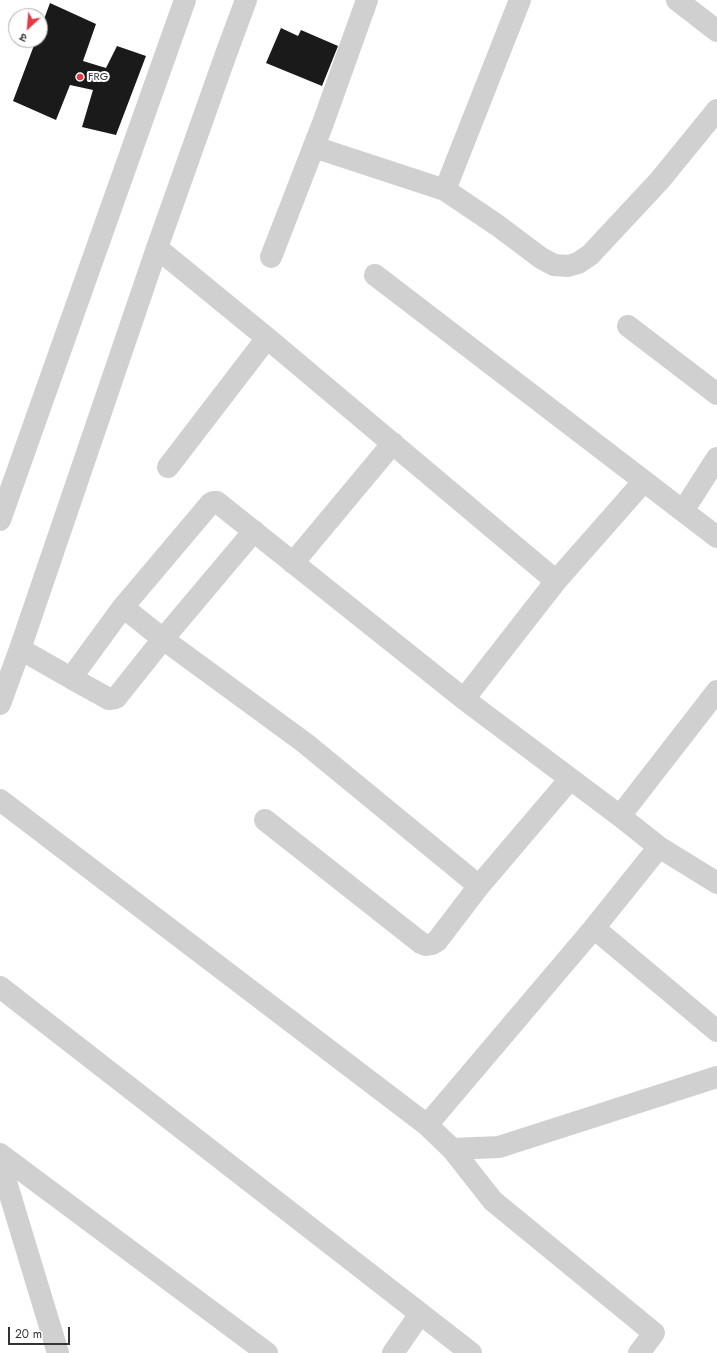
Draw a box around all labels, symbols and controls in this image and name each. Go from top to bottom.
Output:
north arrow [8,8,48,48]
text: उ [17,29,30,46]
place label: FRG [88,70,108,84]
marker: FRG [75,72,85,82]
scale bar [10,1319,72,1345]
text: 20 m [15,1325,42,1343]

